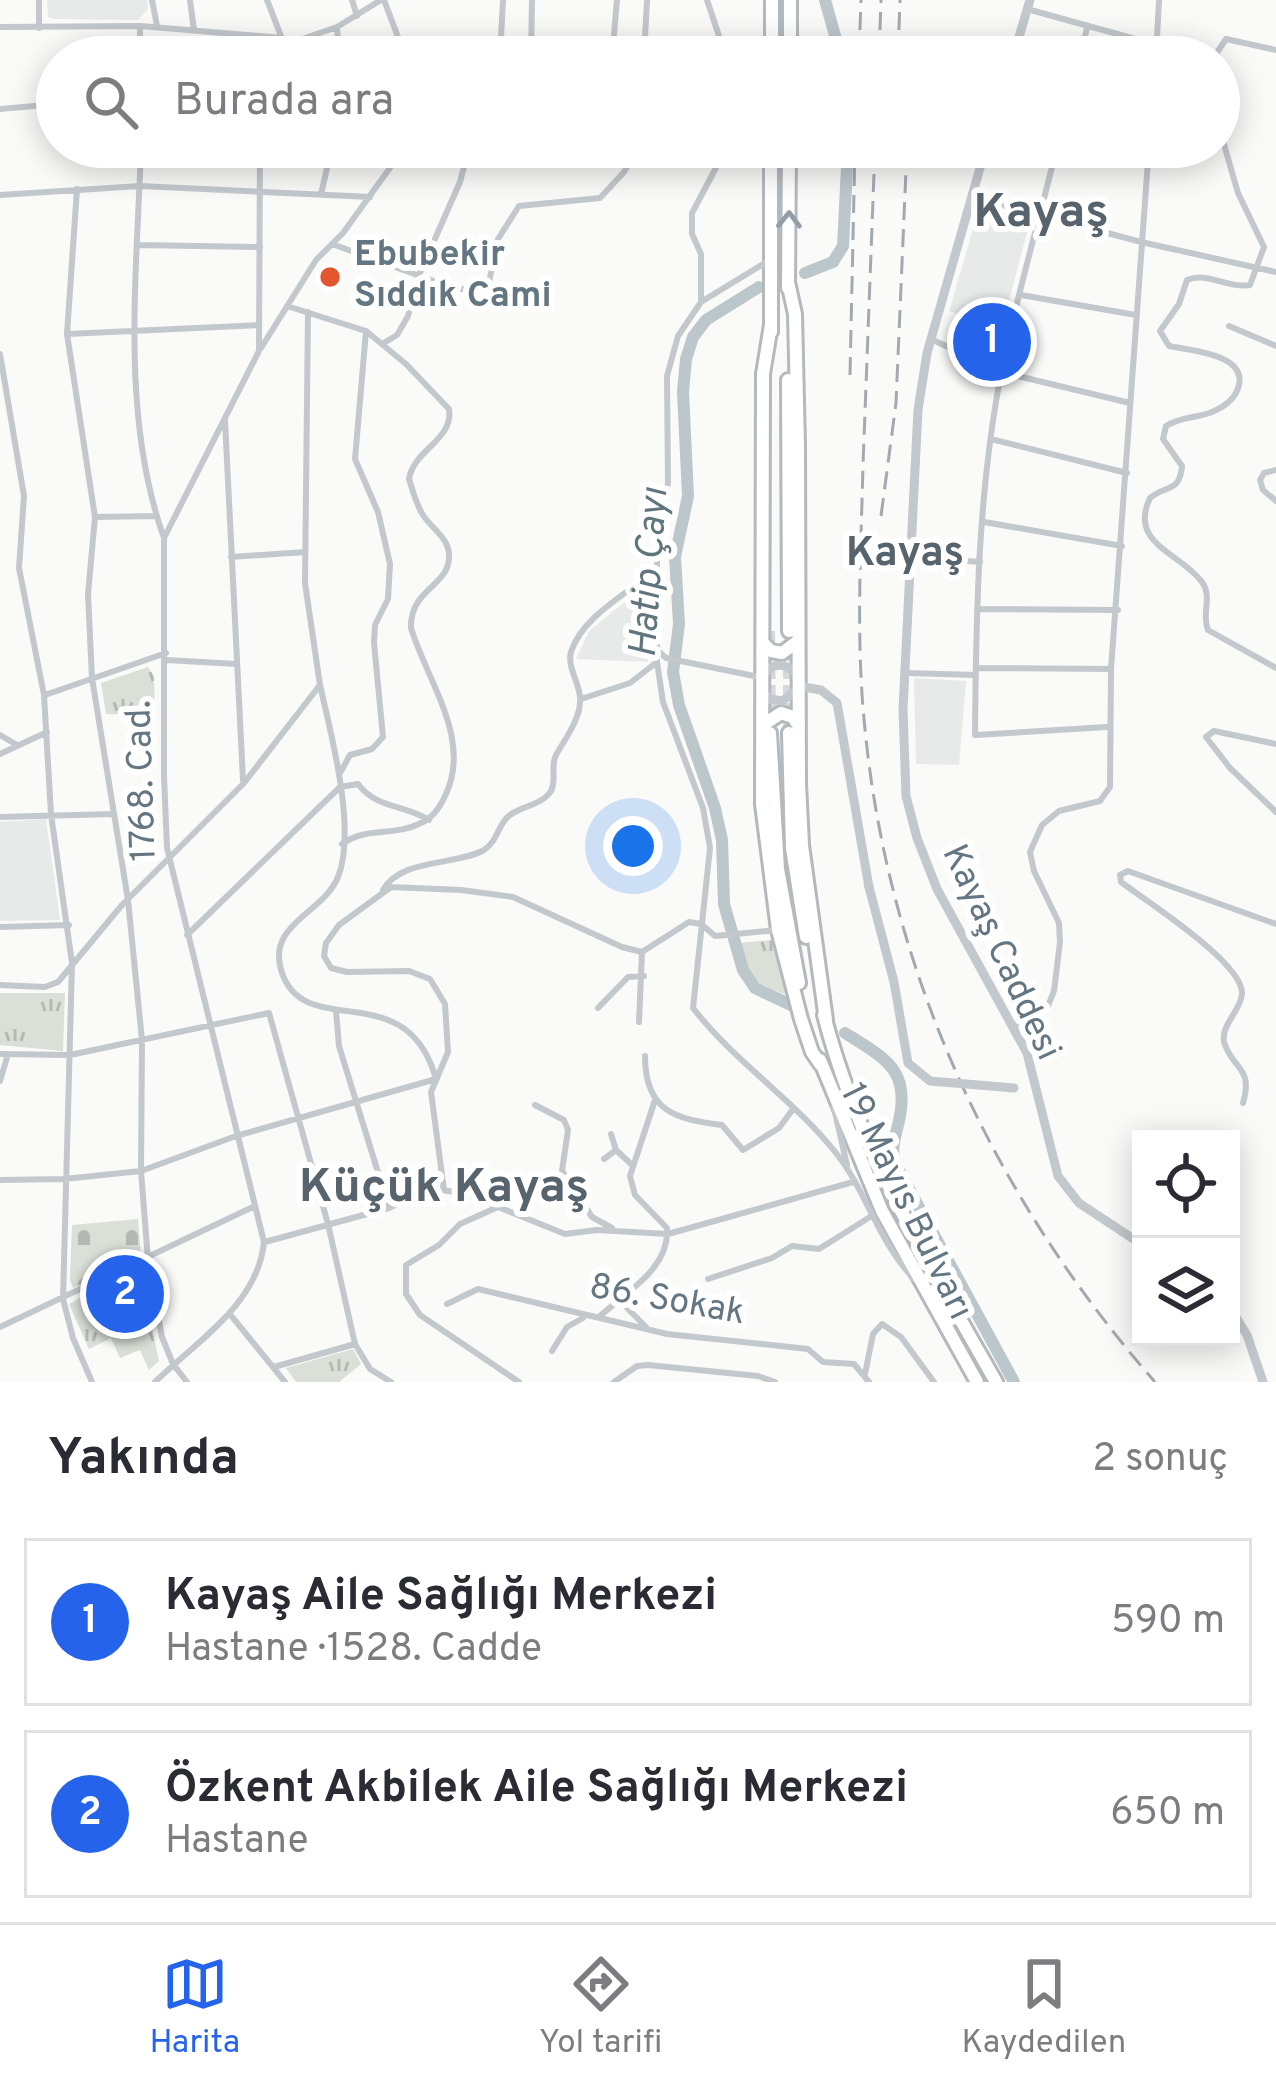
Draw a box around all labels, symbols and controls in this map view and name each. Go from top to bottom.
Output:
search box [36,36,1240,168]
icon: search [78,69,144,135]
text: Burada ara [174,74,394,131]
district label: Kayaş [973,184,1109,244]
one-way arrow [775,210,801,229]
place label: Ebubekir Sıddık Cami [354,233,552,320]
marker: Ebubekir Sıddık Cami [317,264,343,290]
pin: 1 [953,297,1031,387]
water label: Hatip Çayı [621,486,681,660]
district label: Kayaş [846,528,964,581]
street label: 1768. Cad. [117,700,169,862]
your location [603,816,663,876]
street label: Kayaş Caddesi [930,838,1070,1068]
street label: 19 Mayıs Bulvarı [828,1076,982,1328]
map controls [1132,1130,1240,1346]
button: locate [1132,1130,1240,1238]
district label: Küçük Kayaş [299,1159,589,1219]
button: layers [1132,1238,1240,1346]
pin: 2 [86,1249,164,1339]
street label: 86. Sokak [586,1265,748,1337]
text: Yakında [48,1428,239,1493]
text: 2 sonuç [1092,1436,1228,1485]
text: Kayaş Aile Sağlığı Merkezi [165,1569,717,1626]
text: 1 [82,1598,98,1647]
text: 590 m [1111,1598,1225,1647]
text: Hastane · 1528. Cadde [165,1626,542,1675]
text: Özkent Akbilek Aile Sağlığı Merkezi [165,1761,908,1818]
text: 2 [78,1790,102,1839]
text: 650 m [1110,1790,1225,1839]
text: Hastane [165,1818,308,1867]
tab: Harita [150,1951,240,2065]
tab: Yol tarifi [539,1951,662,2065]
tab: Kaydedilen [961,1951,1126,2065]

